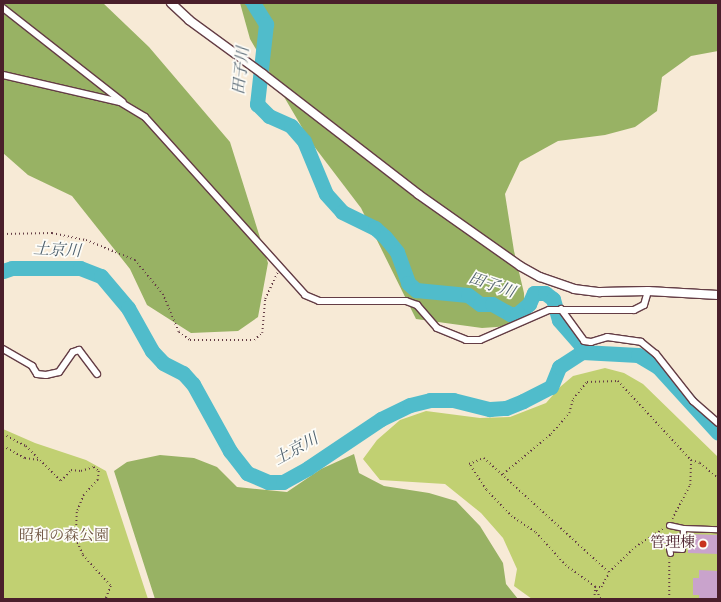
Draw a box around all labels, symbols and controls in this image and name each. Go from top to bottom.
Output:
water label: 田子川 [231,46,255,96]
water label: 土京川 [33,241,81,263]
water label: 田子川 [465,270,517,304]
water label: 土京川 [271,431,323,471]
park label: 昭和の森公園 [19,528,109,546]
place label: 管理棟 [650,535,695,553]
marker: 管理棟 [698,539,708,549]

